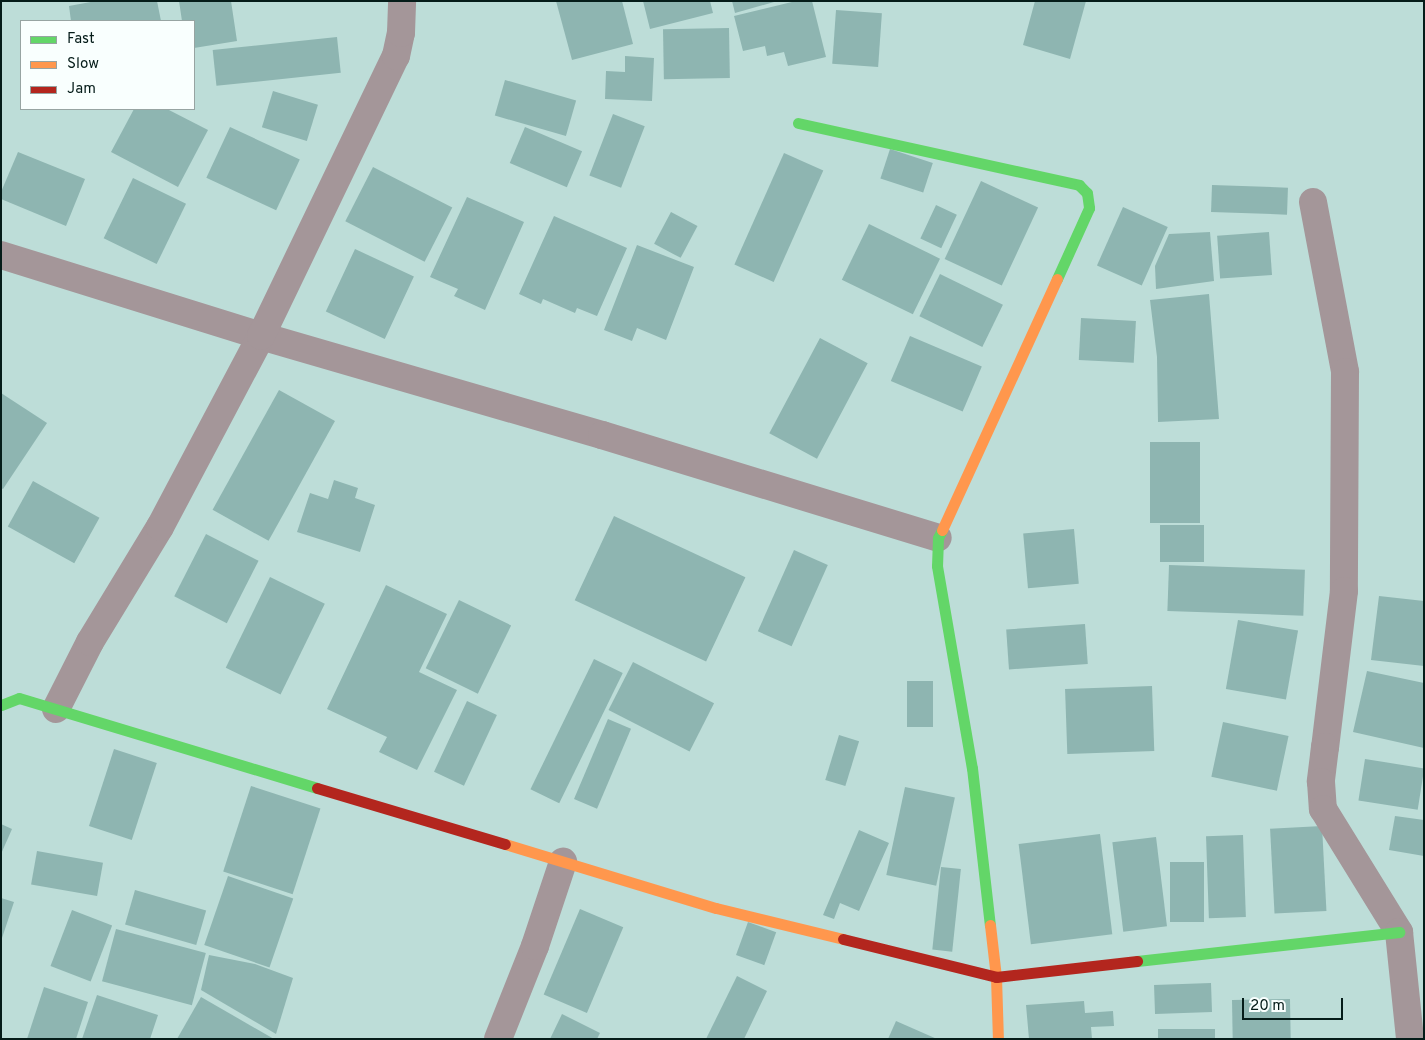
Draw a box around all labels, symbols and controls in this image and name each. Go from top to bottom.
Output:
legend [20,20,195,110]
text: Fast [67,30,95,49]
text: Slow [67,55,99,74]
text: Jam [67,80,96,99]
scale bar [1245,988,1346,1020]
text: 20 m [1250,997,1285,1016]

